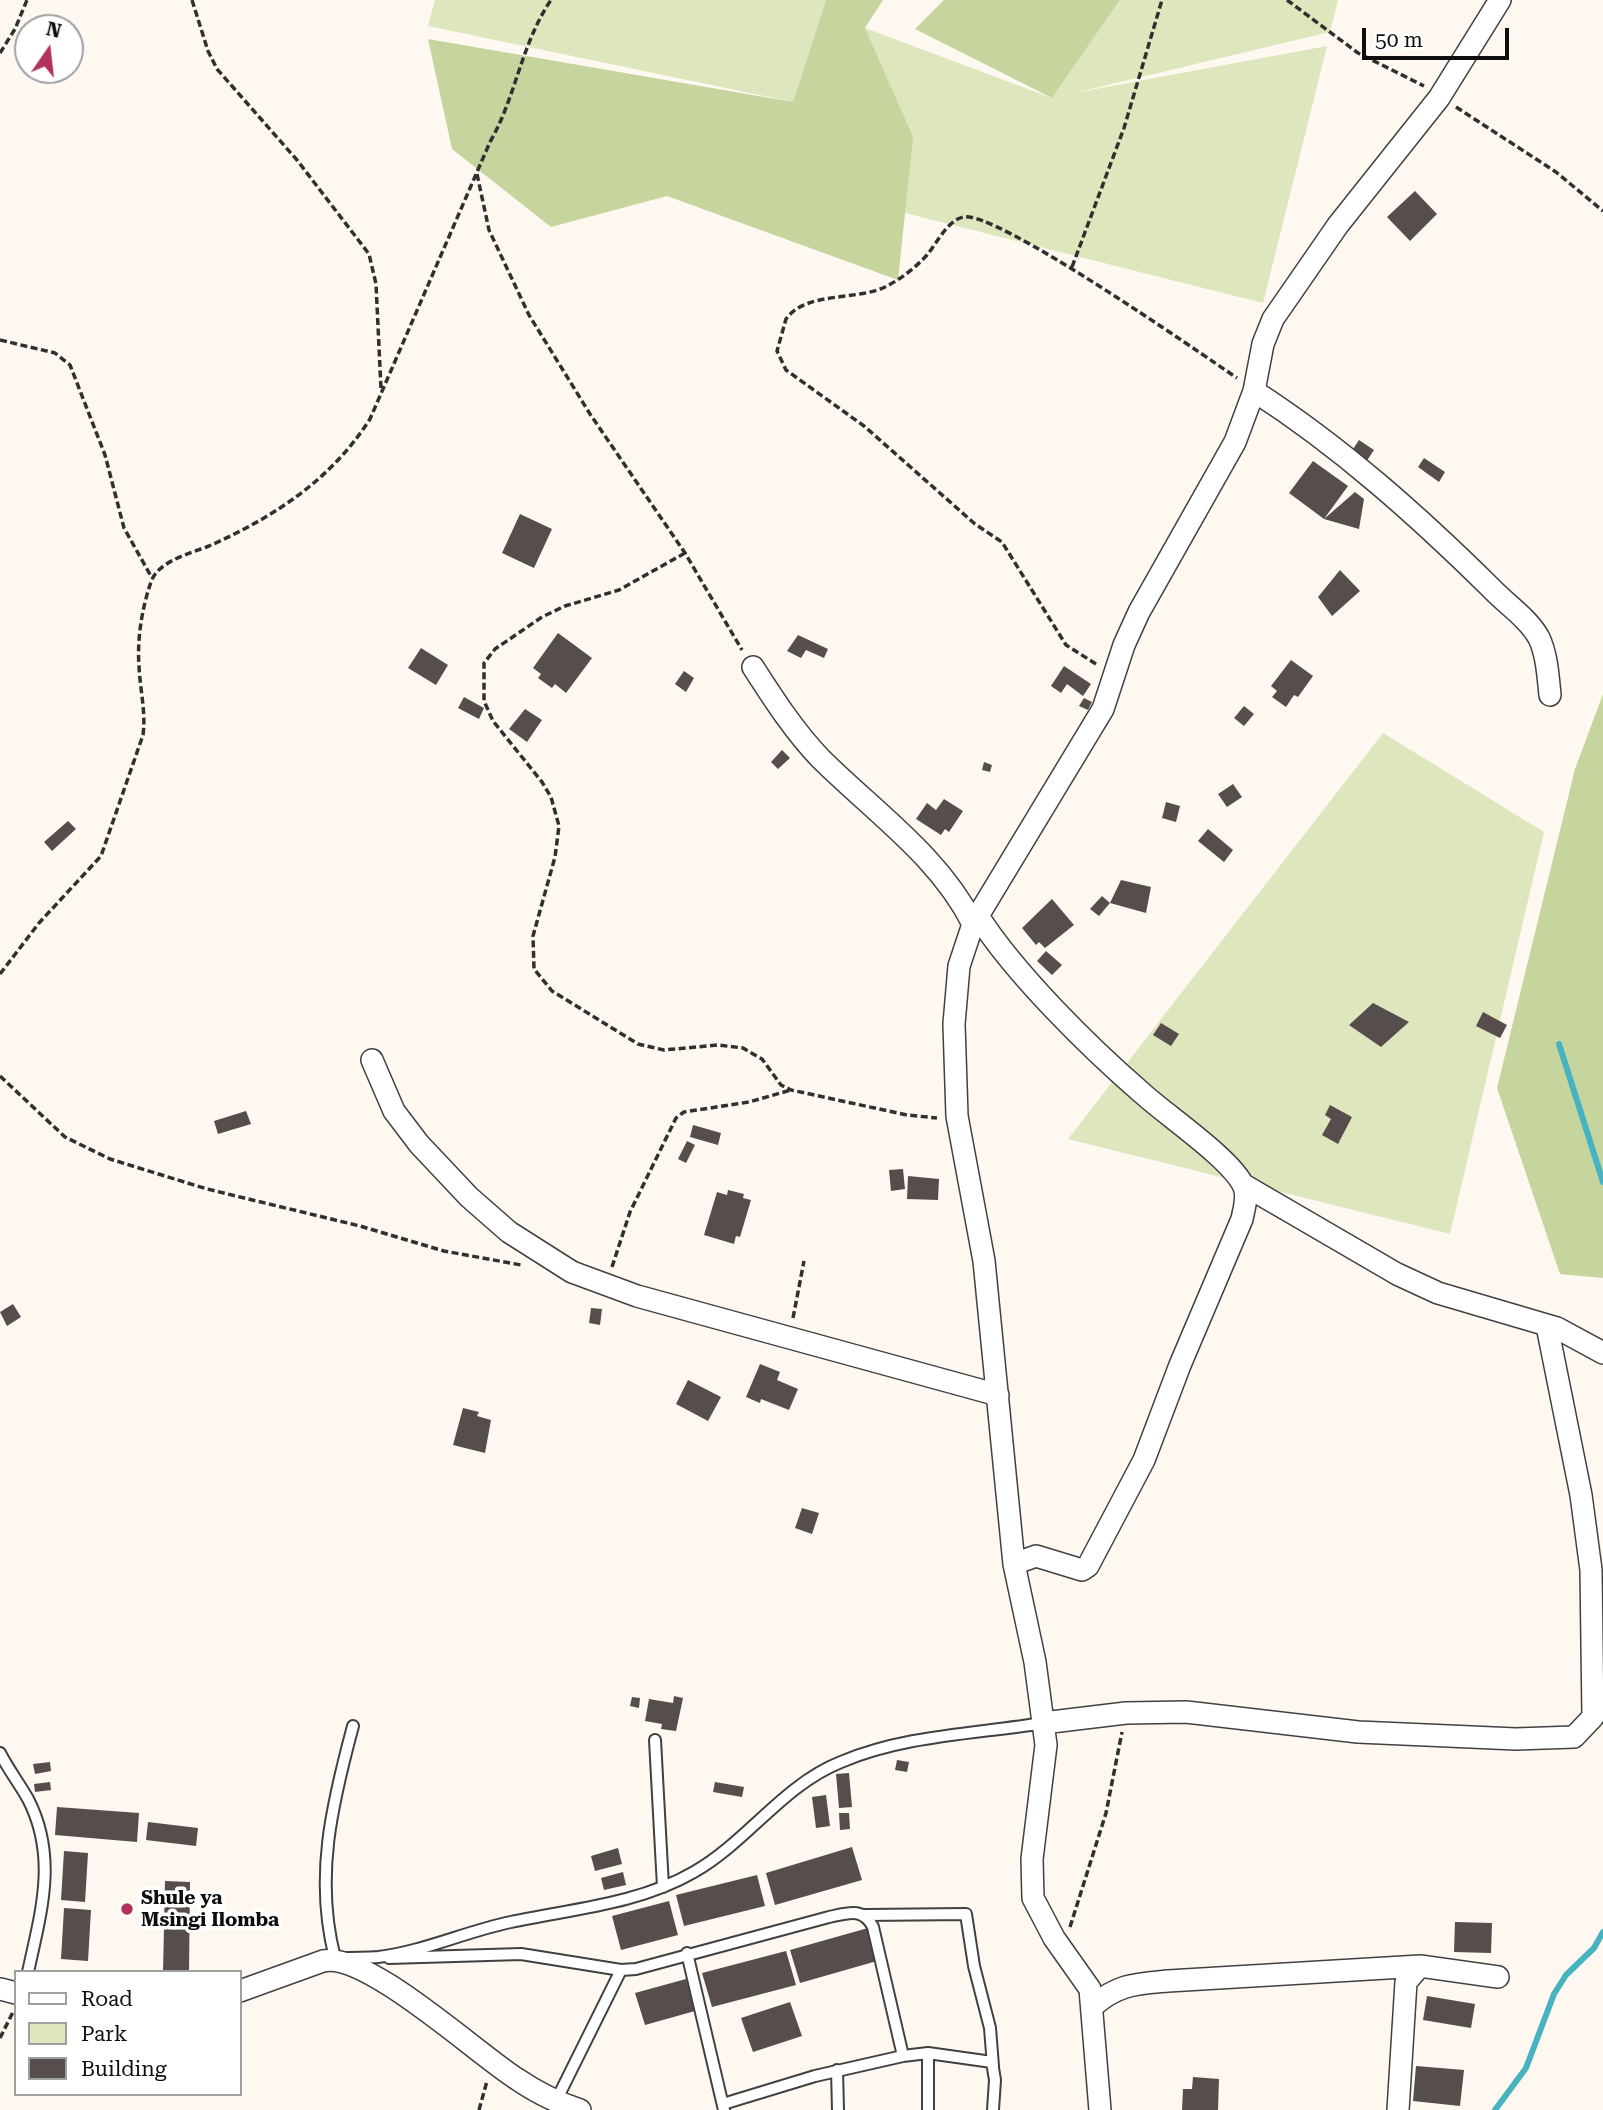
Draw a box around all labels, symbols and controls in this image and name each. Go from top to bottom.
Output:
north arrow [14,14,84,84]
scale bar [1365,14,1512,58]
text: N [44,17,64,43]
text: 50 m [1375,28,1423,52]
place label: Shule ya Msingi Ilomba [141,1887,279,1931]
marker: Shule ya Msingi Ilomba [119,1901,135,1917]
legend [14,1970,242,2096]
text: Road [81,1987,133,2011]
text: Park [81,2022,127,2046]
text: Building [81,2057,167,2081]

